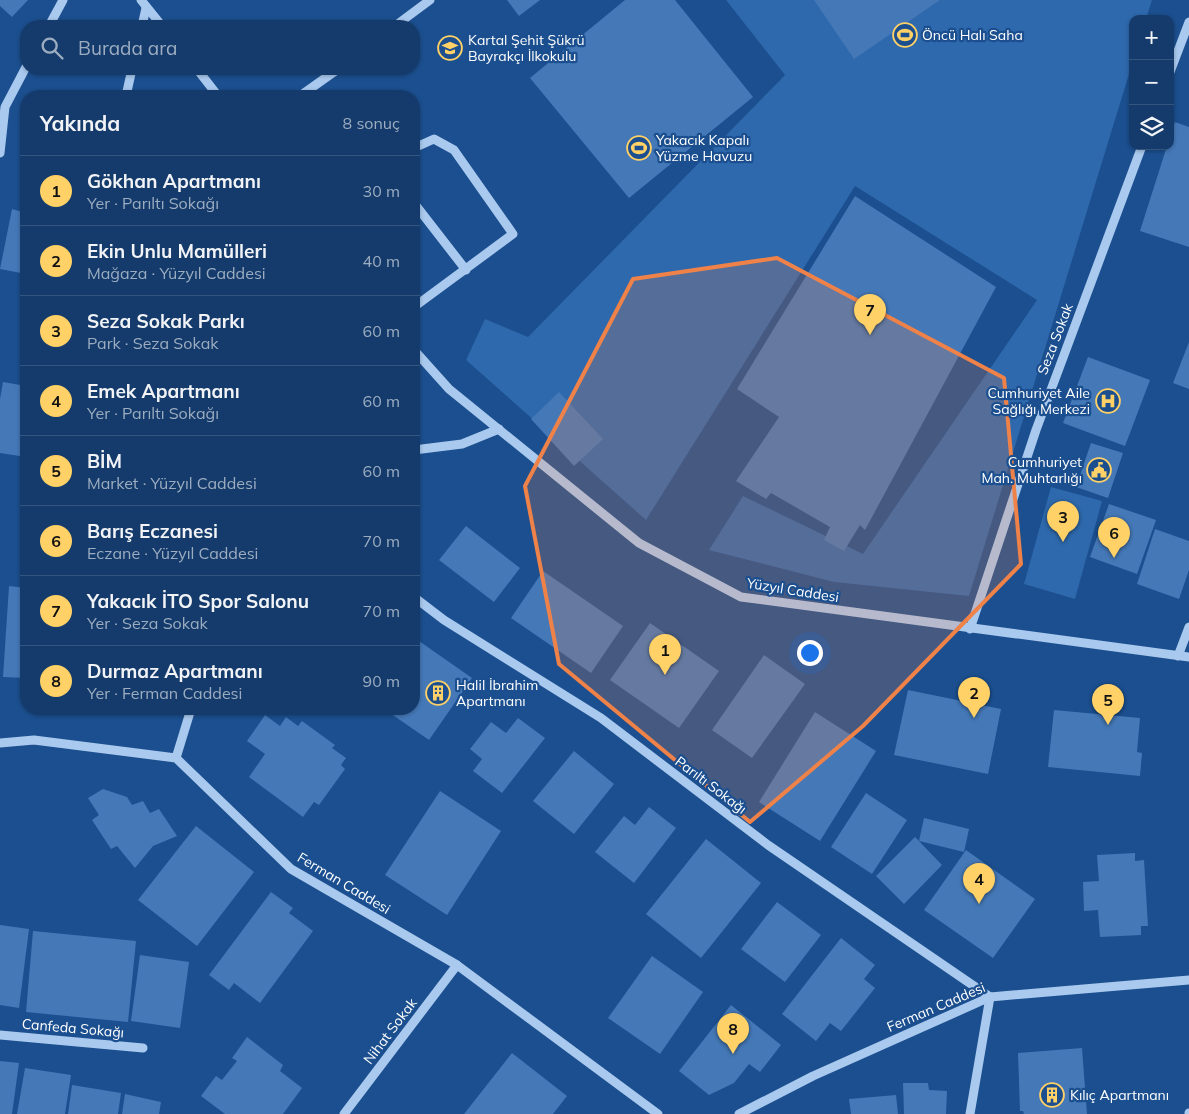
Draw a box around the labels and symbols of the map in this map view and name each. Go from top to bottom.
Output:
sports icon: Öncü Halı Saha [892,22,918,48]
place label: Öncü Halı Saha [922,26,1023,44]
place label: Kartal Şehit Şükrü Bayrakçı İlkokulu [468,31,585,65]
school or university icon: Kartal Şehit Şükrü Bayrakçı İlkokulu [437,35,463,61]
place label: Yakacık Kapalı Yüzme Havuzu [655,131,752,165]
sports icon: Yakacık Kapalı Yüzme Havuzu [626,135,652,161]
pin: 7 [854,294,886,335]
street label: Seza Sokak [1033,300,1077,377]
place label: Cumhuriyet Aile Sağlığı Merkezi [987,384,1090,418]
hospital icon: Cumhuriyet Aile Sağlığı Merkezi [1095,388,1121,414]
place label: Cumhuriyet Mah. Muhtarlığı [981,453,1082,487]
public building icon: Cumhuriyet Mah. Muhtarlığı [1086,457,1112,483]
pin: 3 [1047,501,1079,542]
pin: 6 [1098,517,1130,558]
street label: Yüzyıl Caddesi [745,574,840,606]
pin: 1 [649,634,681,675]
your location [797,640,823,666]
place label: Halil İbrahim Apartmanı [456,676,538,710]
pin: 2 [958,677,990,718]
building icon: Halil İbrahim Apartmanı [425,680,451,706]
pin: 5 [1092,684,1124,725]
street label: Parıltı Sokağı [672,752,750,818]
street label: Ferman Caddesi [294,848,394,918]
pin: 4 [963,863,995,904]
street label: Ferman Caddesi [884,978,988,1036]
street label: Nihat Sokak [359,994,421,1068]
pin: 8 [717,1013,749,1054]
street label: Canfeda Sokağı [21,1015,125,1041]
building icon: Kılıç Apartmanı [1039,1082,1065,1108]
place label: Kılıç Apartmanı [1070,1086,1169,1104]

